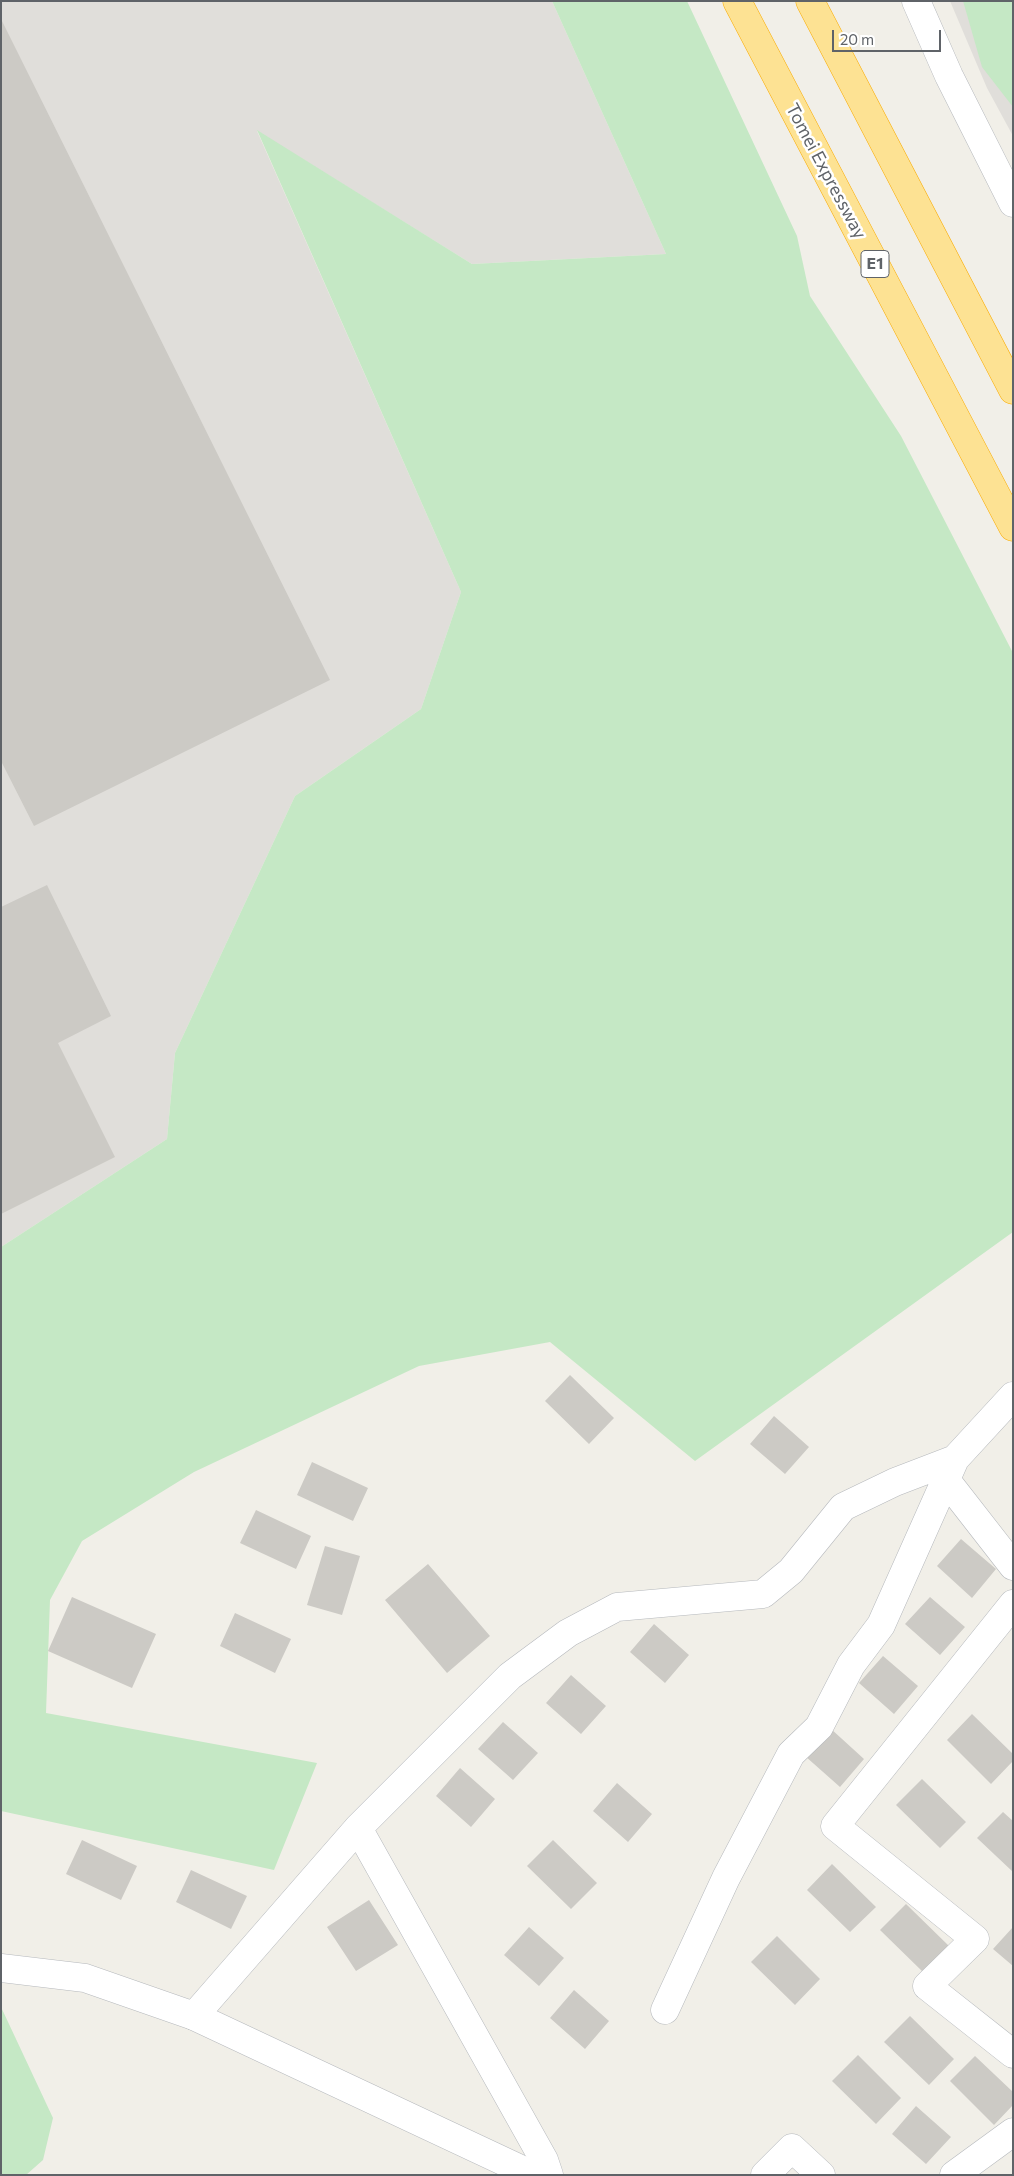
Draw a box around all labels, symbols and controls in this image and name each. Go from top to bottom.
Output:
scale bar [834,20,943,52]
text: 20 m [840,30,874,48]
street label: Tomei Expressway [781,100,871,242]
road number: E1 [861,250,889,278]

